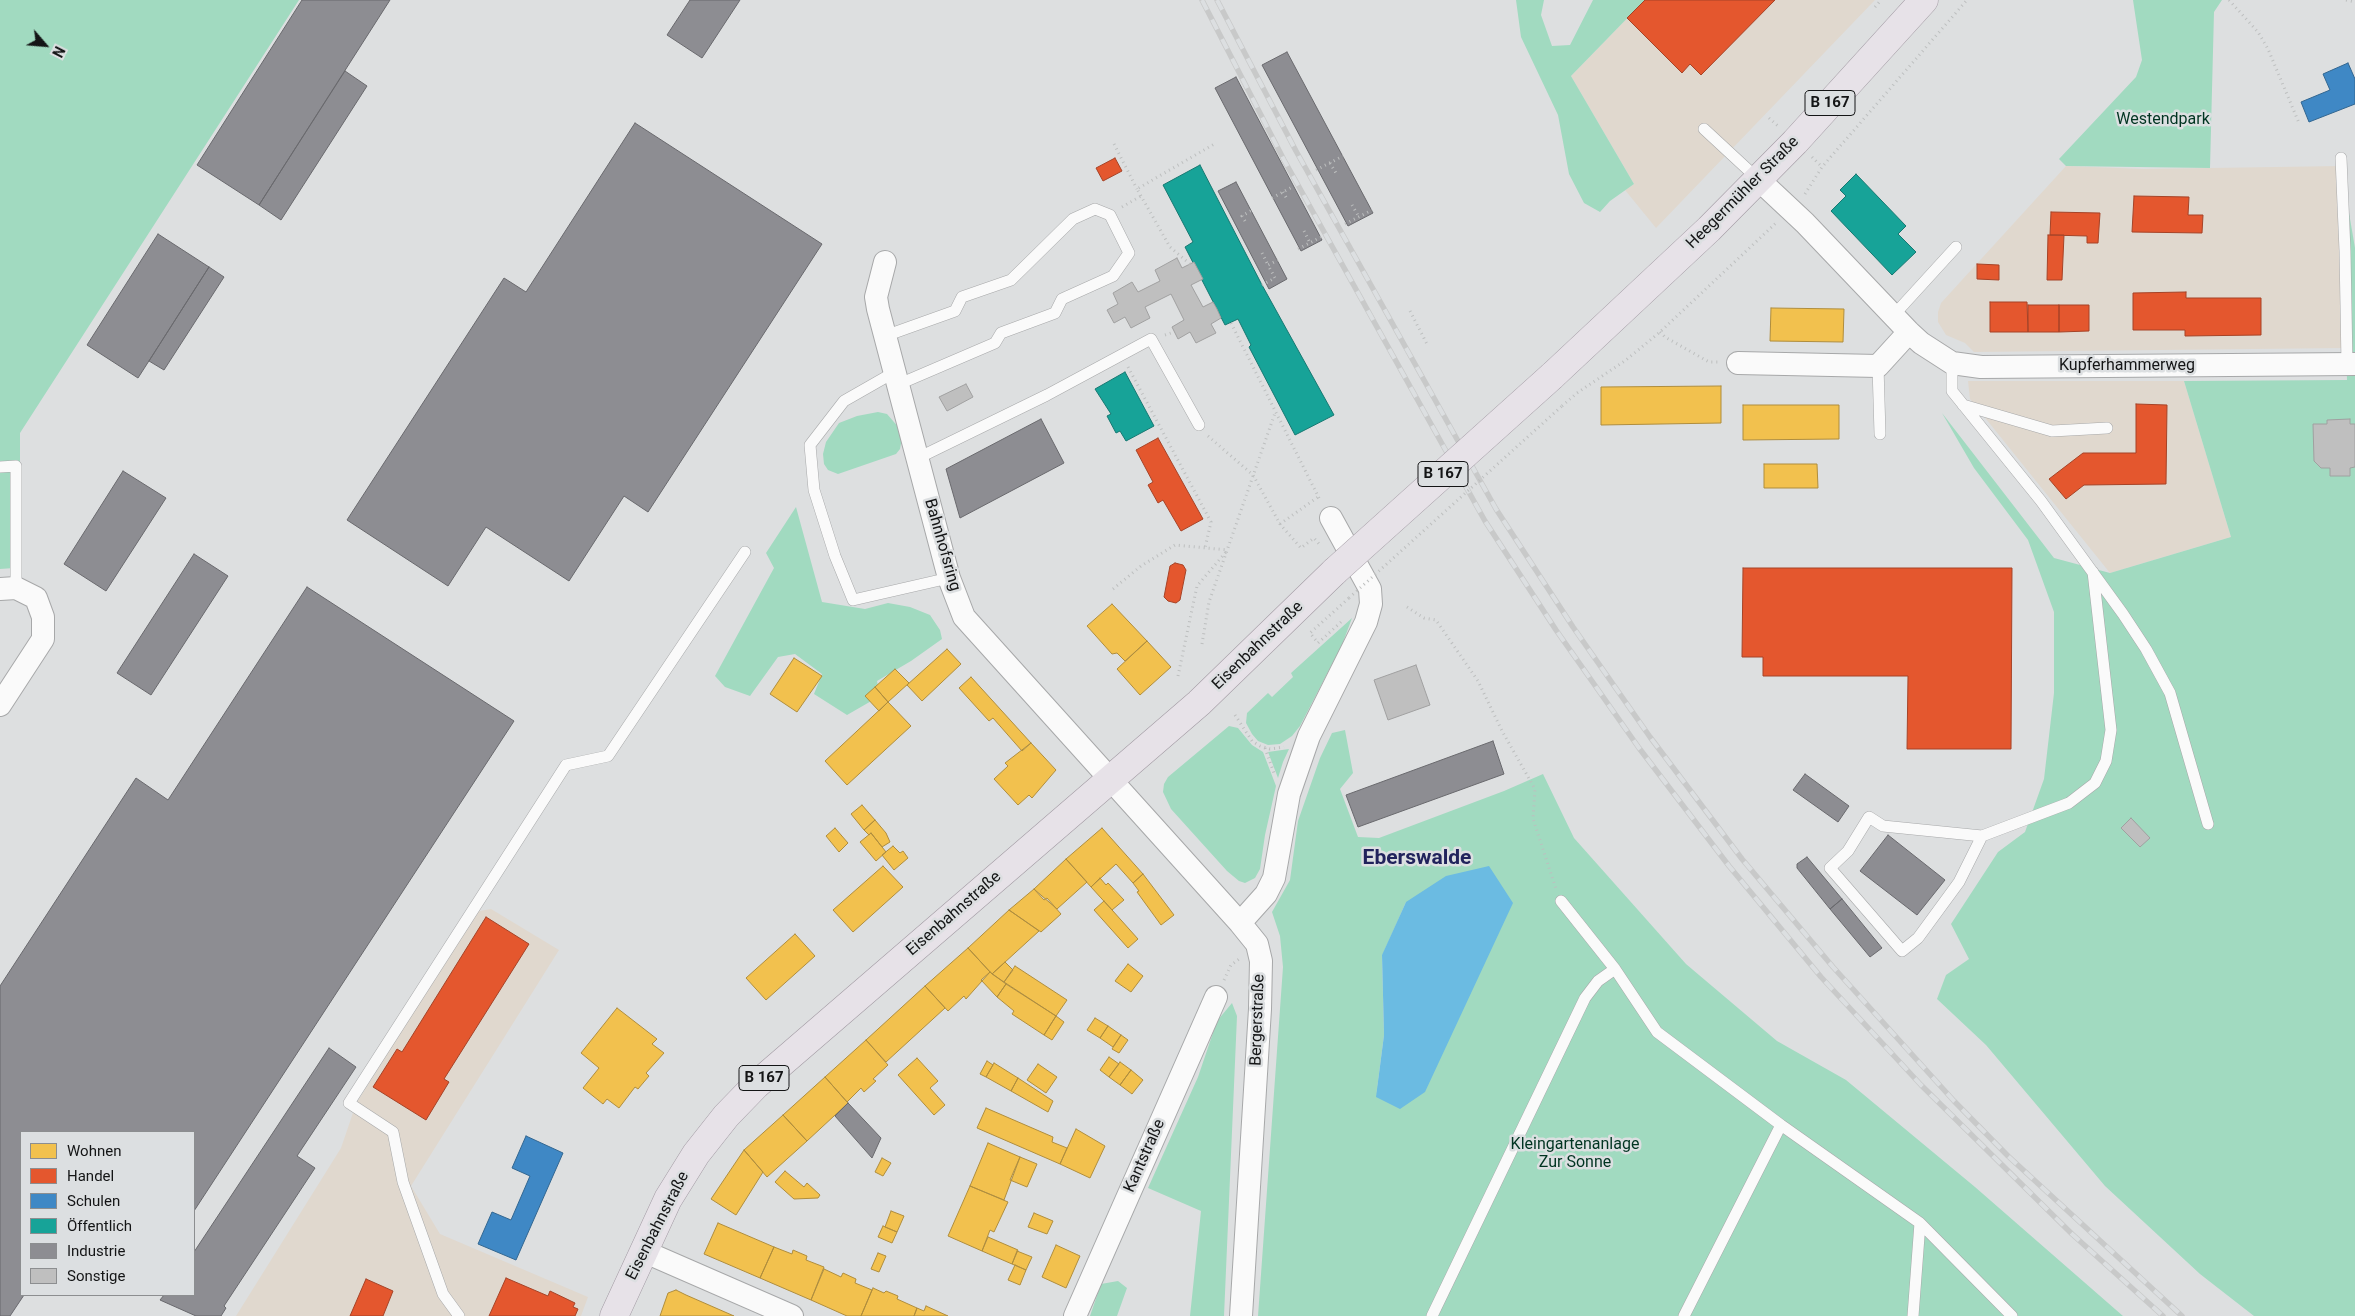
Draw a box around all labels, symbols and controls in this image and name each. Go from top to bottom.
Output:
north arrow [20,20,70,70]
text: N [49,44,68,60]
road number: B 167 [1805,90,1855,116]
park label: Westendpark [2116,110,2210,130]
street label: Heegermühler Straße [1683,133,1803,253]
street label: Kupferhammerweg [2059,356,2195,376]
road number: B 167 [1418,462,1468,486]
street label: Bahnhofsring [920,497,964,593]
street label: Eisenbahnstraße [1208,598,1308,694]
district label: Eberswalde [1363,846,1471,872]
street label: Eisenbahnstraße [903,868,1005,960]
street label: Bergerstraße [1247,974,1269,1066]
road number: B 167 [739,1066,789,1090]
street label: Kantstraße [1120,1116,1170,1196]
legend [20,1131,195,1296]
park label: Kleingartenanlage Zur Sonne [1511,1135,1639,1173]
text: Wohnen [67,1142,121,1160]
text: Handel [67,1167,114,1185]
street label: Eisenbahnstraße [622,1169,694,1283]
text: Schulen [67,1192,120,1210]
text: Öffentlich [67,1217,132,1235]
text: Industrie [67,1242,125,1260]
text: Sonstige [67,1267,125,1285]

